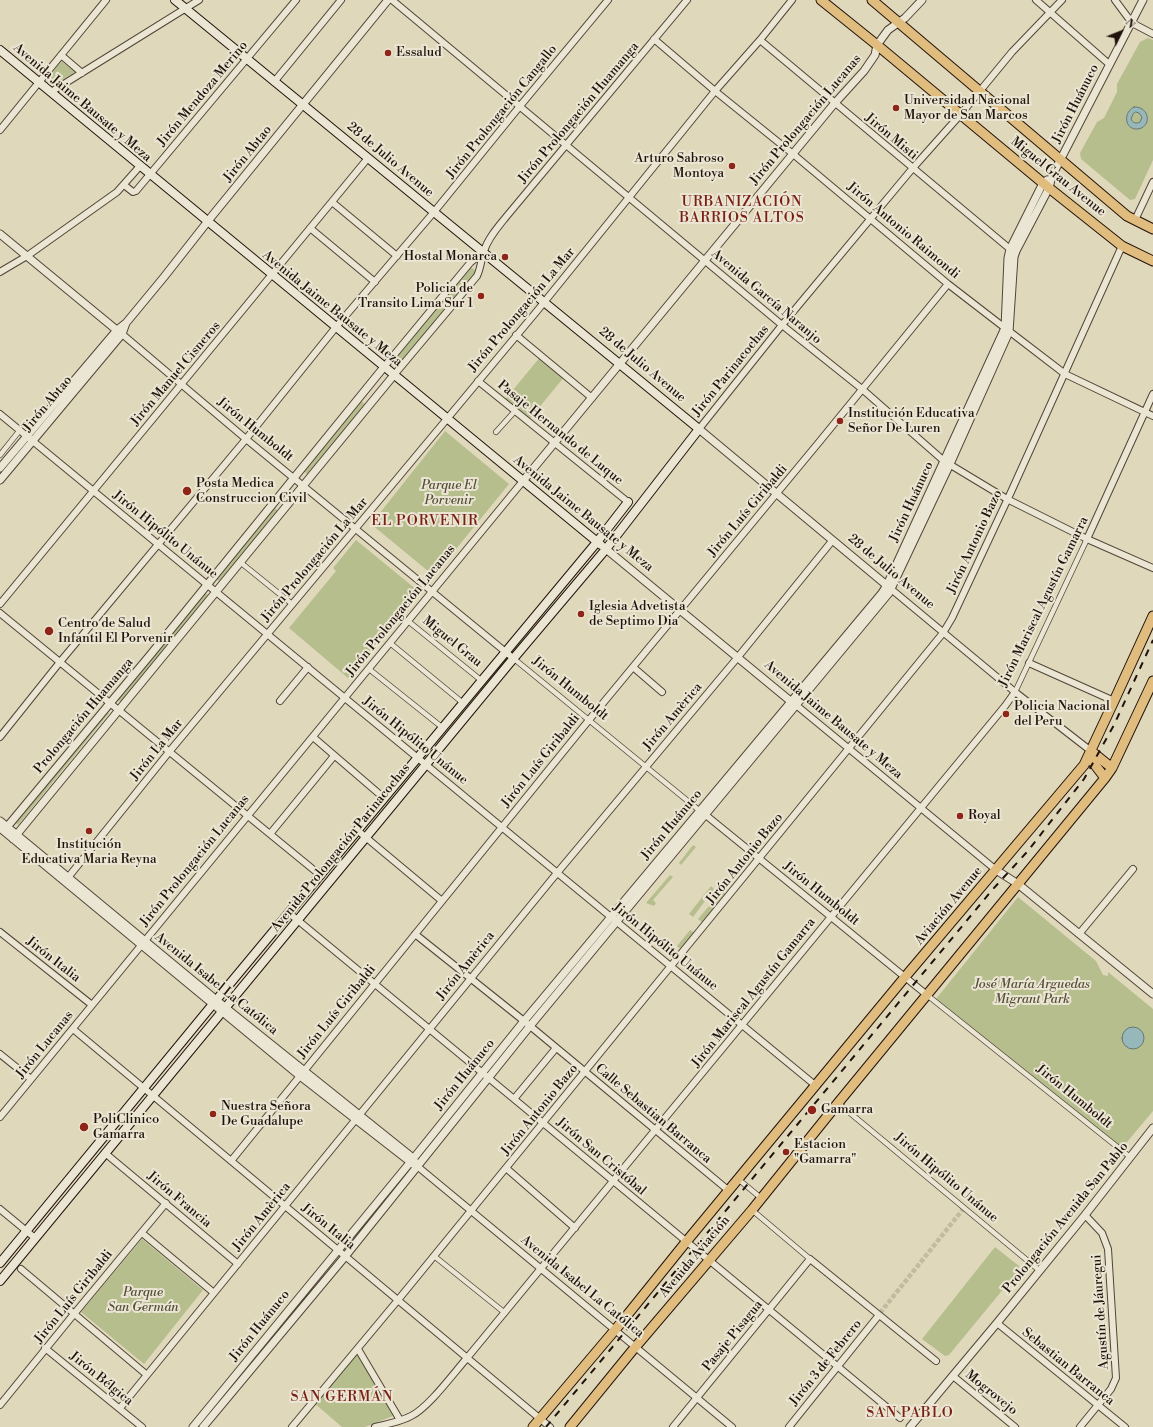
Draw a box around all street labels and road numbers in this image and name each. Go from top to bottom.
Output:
street label: Jirón Mendoza Merino [154,38,252,150]
street label: Jirón Prolongación Huamanga [515,39,643,187]
street label: Avenida Jaime Bausate y Meza [10,41,154,165]
street label: Jirón Prolongación Cangallo [443,42,561,182]
street label: Jirón Prolongación Lucanas [747,52,865,188]
street label: Jirón Huánuco [1049,62,1103,146]
street label: Jirón Misti [861,110,921,164]
street label: 28 de Julio Avenue [343,119,437,201]
street label: Jirón Abtao [220,123,276,185]
street label: Miguel Grau Avenue [1007,134,1109,220]
street label: Jirón Antonio Raimondi [844,179,962,283]
street label: Jirón Prolongación La Mar [465,245,579,375]
street label: Avenida García Naranjo [708,246,824,348]
street label: Avenida Jaime Bausate y Meza [259,248,405,370]
street label: Jirón Manuel Cisneros [128,319,224,429]
street label: Jirón Parinacochas [689,322,773,420]
street label: 28 de Julio Avenue [595,324,689,406]
street label: Jirón Abtao [20,373,76,435]
street label: Pasaje Hernando de Luque [494,377,626,489]
street label: Jirón Humboldt [214,395,296,465]
street label: Avenida Jaime Bausate y Meza [510,453,656,575]
street label: Jirón Huánuco [887,459,937,545]
street label: Jirón Luís Giribaldi [705,462,791,560]
street label: Jirón Antonio Bazo [944,487,1006,597]
street label: Jirón Hipólito Unánue [109,488,221,582]
street label: Jirón Prolongación La Mar [258,495,372,625]
street label: Jirón Mariscal Agustín Gamarra [996,514,1092,690]
street label: 28 de Julio Avenue [844,531,938,613]
street label: Jirón Prolongación Lucanas [343,542,459,680]
street label: Miguel Grau [419,613,485,671]
street label: Jirón Humboldt [529,654,611,724]
street label: Prolongación Huamanga [31,655,137,777]
street label: Avenida Jaime Bausate y Meza [761,658,905,782]
street label: Jirón Amèrica [640,680,706,754]
street label: Jirón Hipólito Unánue [359,694,471,788]
street label: Jirón Luís Giribaldi [499,711,583,811]
street label: Jirón La Mar [127,716,187,784]
street label: Avenida Prolongación Parinacochas [268,761,414,935]
street label: Jirón Huánuco [638,787,706,863]
street label: Jirón Prolongación Lucanas [137,792,253,930]
street label: Jirón Antonio Bazo [703,810,787,908]
street label: Jirón Humboldt [780,859,862,929]
street label: Aviación Avenue [912,864,986,948]
street label: Jirón Hipólito Unánue [609,900,721,994]
street label: Jirón Mariscal Agustín Gamarra [689,915,819,1071]
street label: Jirón Amèrica [434,929,498,1003]
street label: Avenida Isabel La Católica [151,930,281,1038]
street label: Jirón Italia [23,934,83,986]
street label: Jirón Luís Giribaldi [295,962,379,1062]
street label: Jirón Lucanas [13,1008,77,1082]
street label: Jirón Huánuco [432,1036,498,1114]
street label: Jirón Antonio Bazo [498,1061,582,1159]
street label: Calle Sebastian Barranca [592,1061,714,1167]
street label: Jirón Humboldt [1033,1062,1115,1132]
street label: Jirón San Cristóbal [553,1115,649,1199]
street label: Jirón Hipólito Unánue [891,1130,1001,1226]
street label: Prolongación Avenida San Pablo [1000,1139,1132,1297]
street label: Jirón Francia [144,1169,214,1231]
street label: Jirón Amèrica [230,1180,294,1254]
street label: Jirón Italia [298,1201,358,1253]
street label: Avenida Aviación [656,1213,734,1301]
street label: Avenida Isabel La Católica [517,1233,647,1341]
street label: Jirón Luís Giribaldi [32,1247,116,1347]
street label: Agustín de Jáuregui [1089,1254,1113,1370]
street label: Jirón Huánuco [227,1287,293,1365]
street label: Pasaje Pisagua [700,1297,766,1375]
street label: Jirón 3 de Febrero [786,1317,866,1409]
street label: Sebastian Barranca [1019,1325,1117,1409]
street label: Jirón Bélgica [66,1349,136,1409]
street label: Mogrovejo [962,1367,1020,1419]

